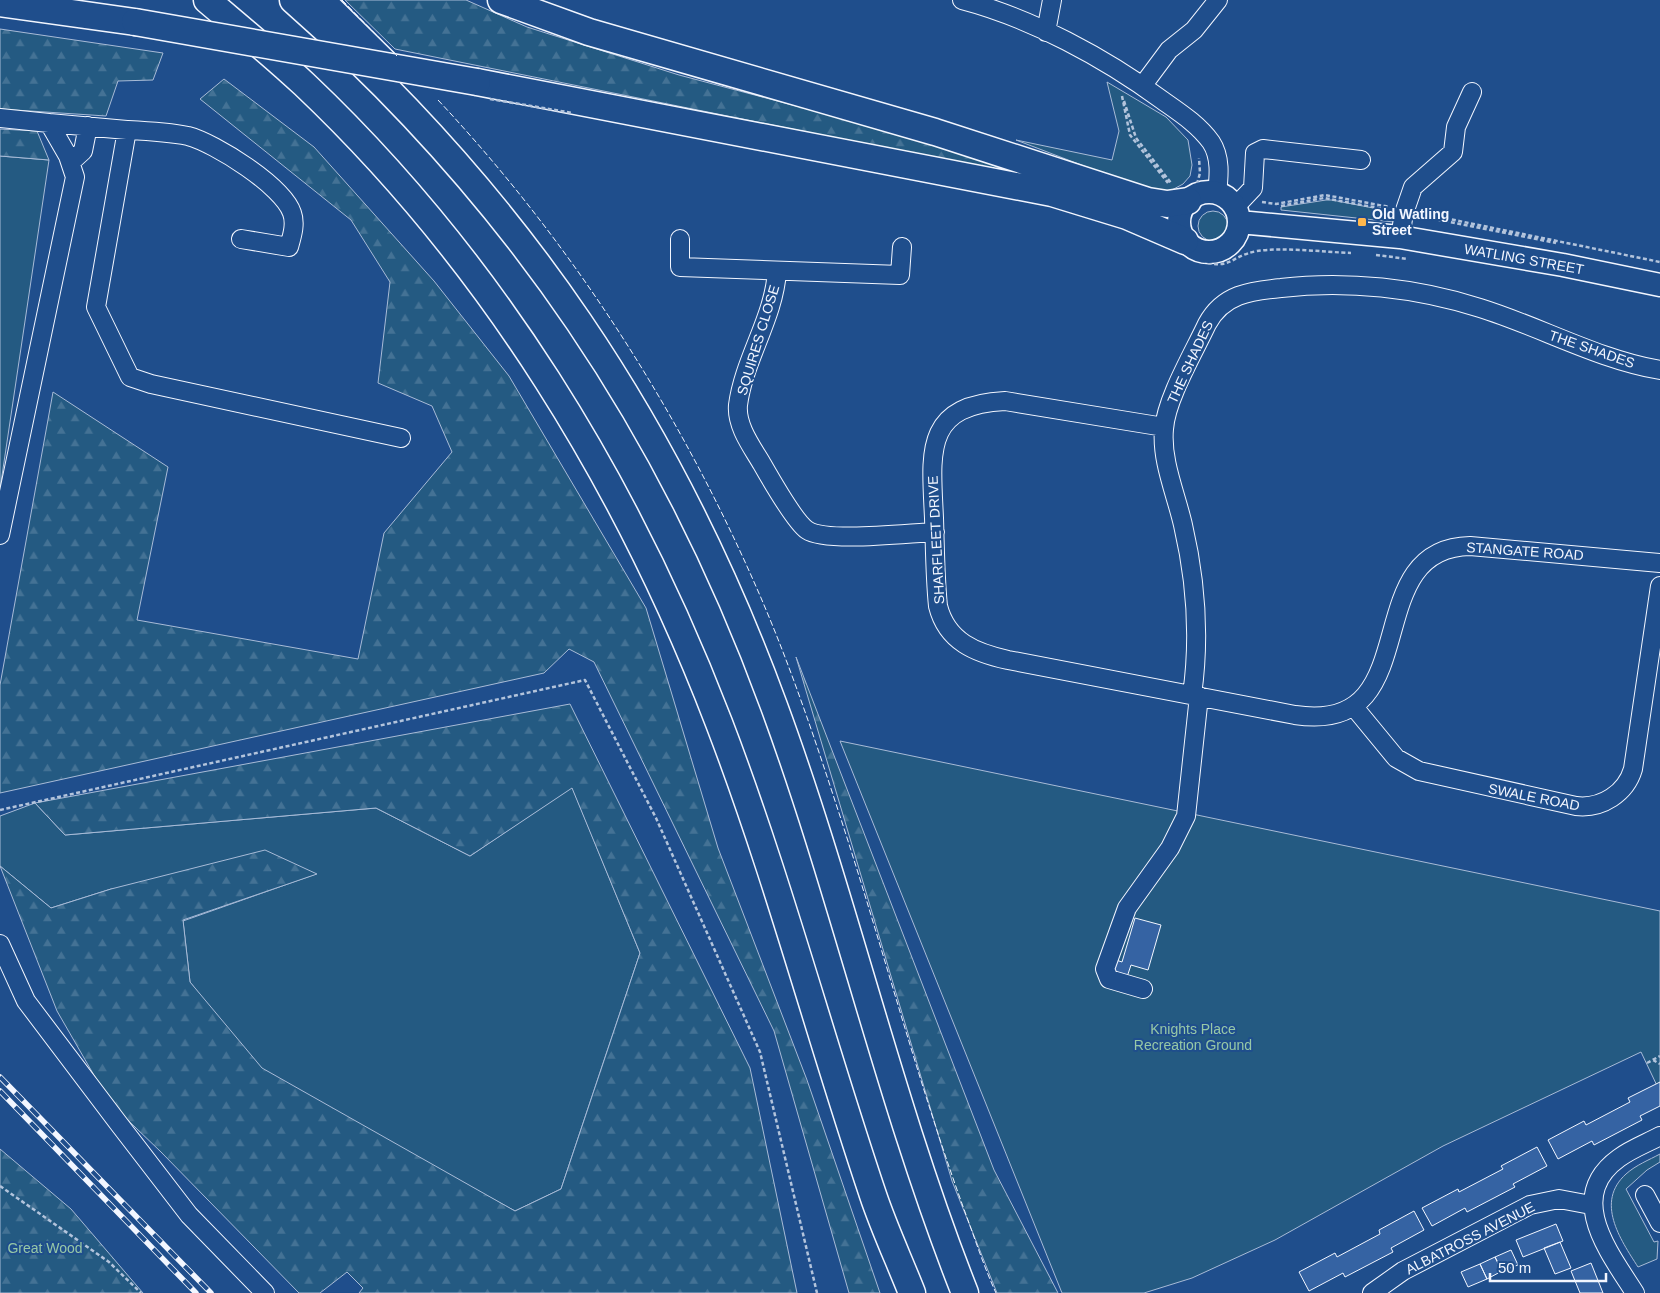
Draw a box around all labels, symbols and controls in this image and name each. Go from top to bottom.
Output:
place label: Old Watling Street [1372,206,1449,238]
marker: Old Watling Street [1356,216,1368,228]
street label: WATLING STREET [1463,241,1586,277]
street label: SQUIRES CLOSE [734,283,782,397]
street label: THE SHADES [1164,318,1216,406]
street label: THE SHADES [1547,327,1637,371]
street label: SHARFLEET DRIVE [925,475,947,605]
street label: STANGATE ROAD [1466,539,1584,563]
street label: SWALE ROAD [1487,780,1581,814]
park label: Knights Place Recreation Ground [1134,1021,1252,1053]
street label: ALBATROSS AVENUE [1403,1198,1537,1278]
park label: Great Wood [7,1240,83,1256]
scale bar [1490,1250,1606,1282]
text: 50 m [1498,1259,1531,1276]

